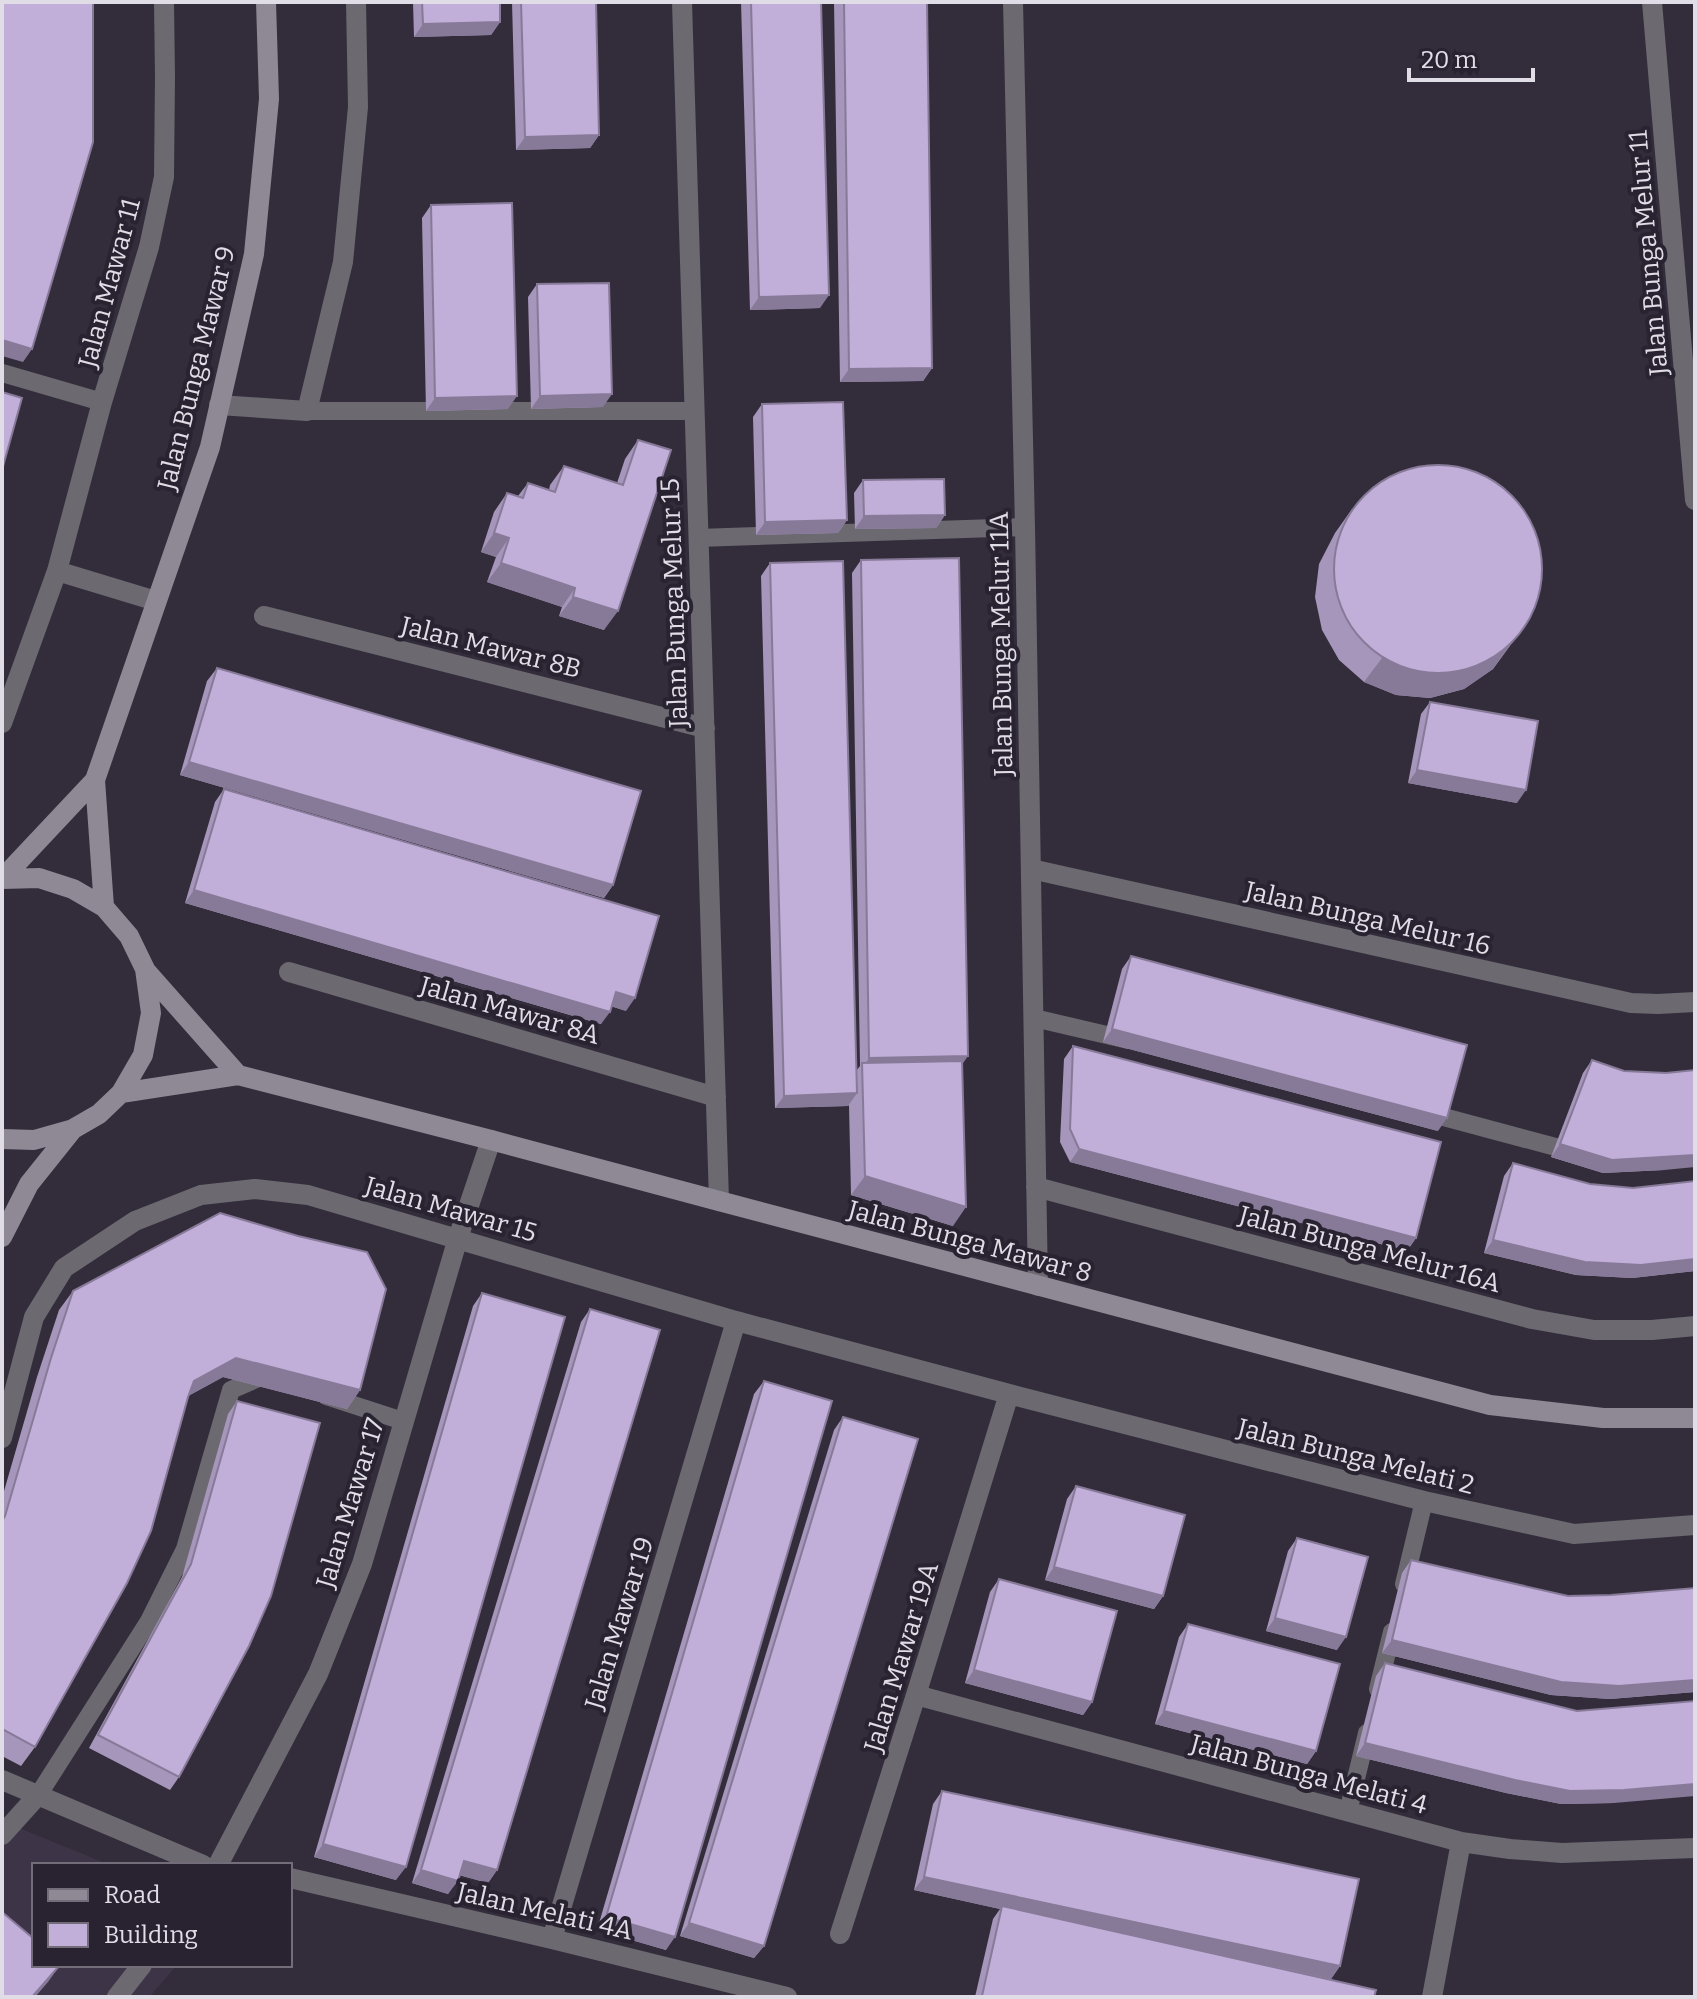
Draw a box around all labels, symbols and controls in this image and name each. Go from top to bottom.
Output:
scale bar [1409,32,1533,82]
text: 20 m [1421,46,1477,74]
street label: Jalan Bunga Melur 11 [1622,129,1675,378]
street label: Jalan Mawar 11 [72,195,147,372]
street label: Jalan Bunga Mawar 9 [151,243,242,494]
street label: Jalan Bunga Melur 15 [655,478,694,729]
street label: Jalan Bunga Melur 11A [984,511,1019,778]
street label: Jalan Mawar 8B [397,610,584,685]
street label: Jalan Bunga Melur 16 [1241,875,1494,962]
street label: Jalan Mawar 8A [415,970,604,1051]
street label: Jalan Mawar 15 [360,1170,540,1249]
street label: Jalan Bunga Mawar 8 [844,1194,1095,1289]
street label: Jalan Bunga Melur 16A [1235,1199,1505,1299]
street label: Jalan Bunga Melati 2 [1233,1412,1477,1501]
street label: Jalan Mawar 17 [310,1414,391,1593]
street label: Jalan Mawar 19 [578,1533,660,1714]
street label: Jalan Mawar 19A [858,1558,945,1757]
street label: Jalan Bunga Melati 4 [1186,1728,1431,1821]
legend [32,1863,292,1967]
street label: Jalan Melati 4A [453,1876,636,1947]
text: Road [104,1881,160,1909]
text: Building [104,1921,198,1949]

